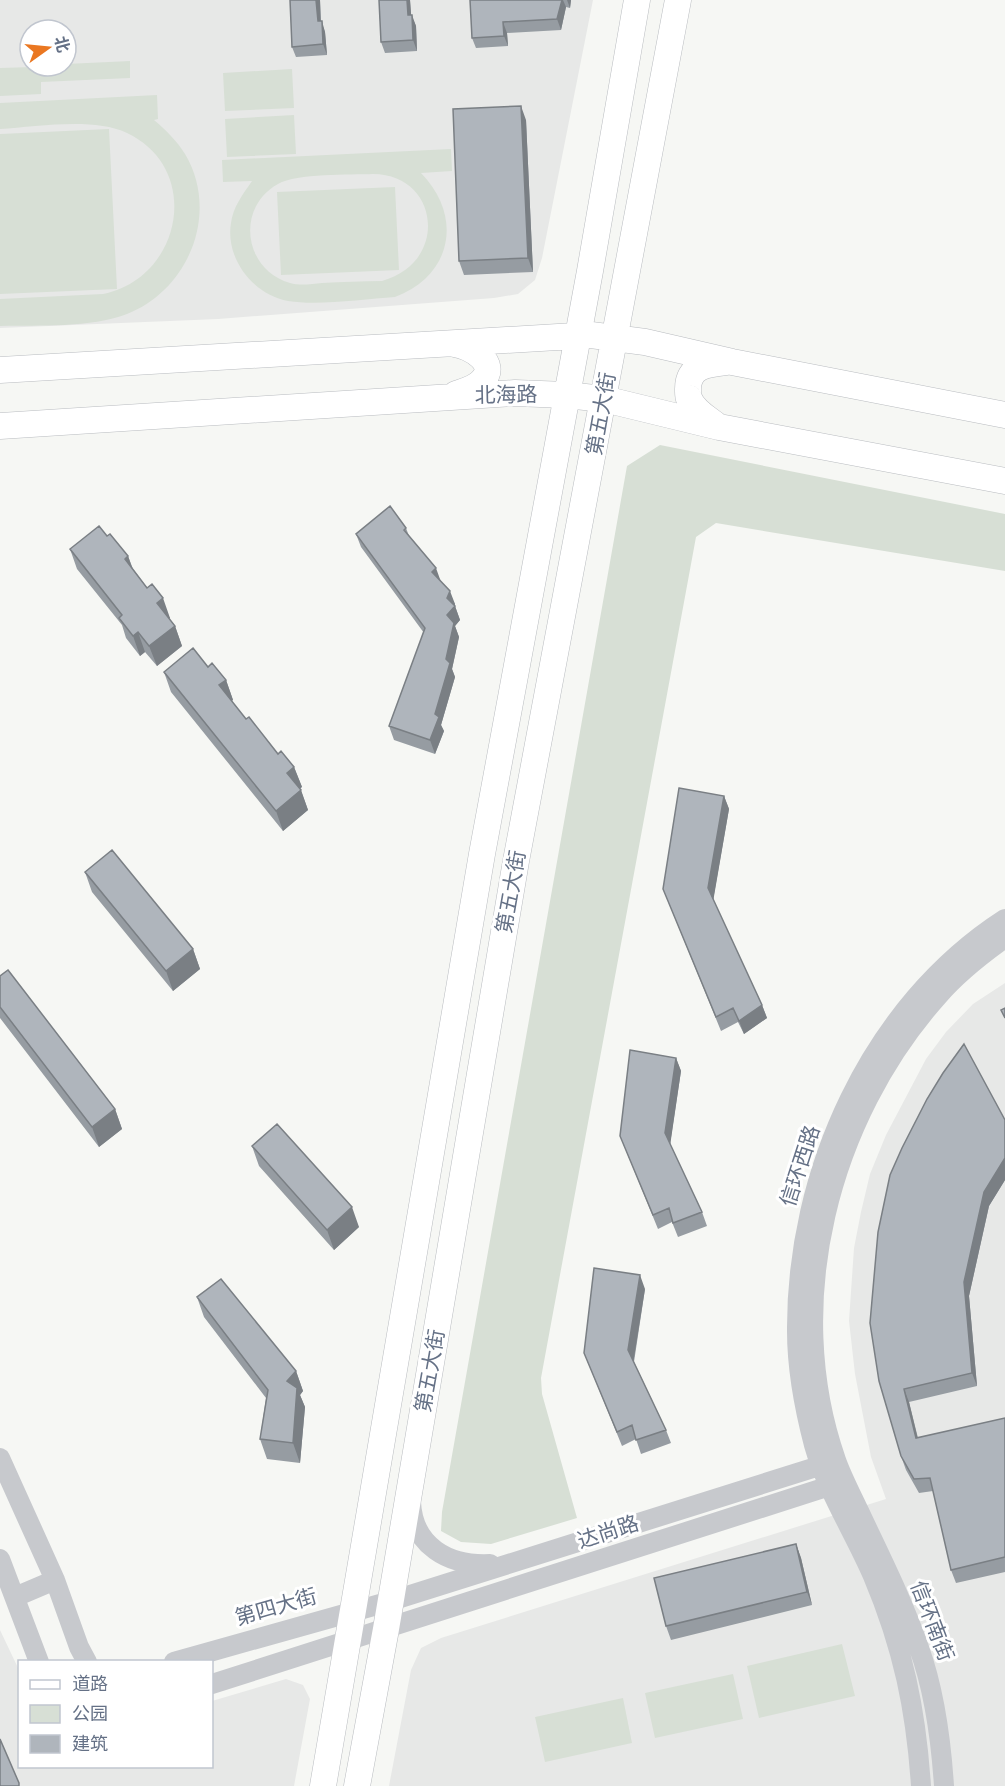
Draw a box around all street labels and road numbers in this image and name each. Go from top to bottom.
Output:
street label: 第五大街 [582,371,619,457]
street label: 北海路 [474,382,538,407]
street label: 第五大街 [492,849,529,935]
street label: 信环西路 [776,1122,823,1209]
street label: 第五大街 [411,1328,448,1414]
street label: 达尚路 [574,1511,641,1552]
street label: 信环南街 [907,1577,958,1664]
street label: 第四大街 [232,1584,319,1629]

